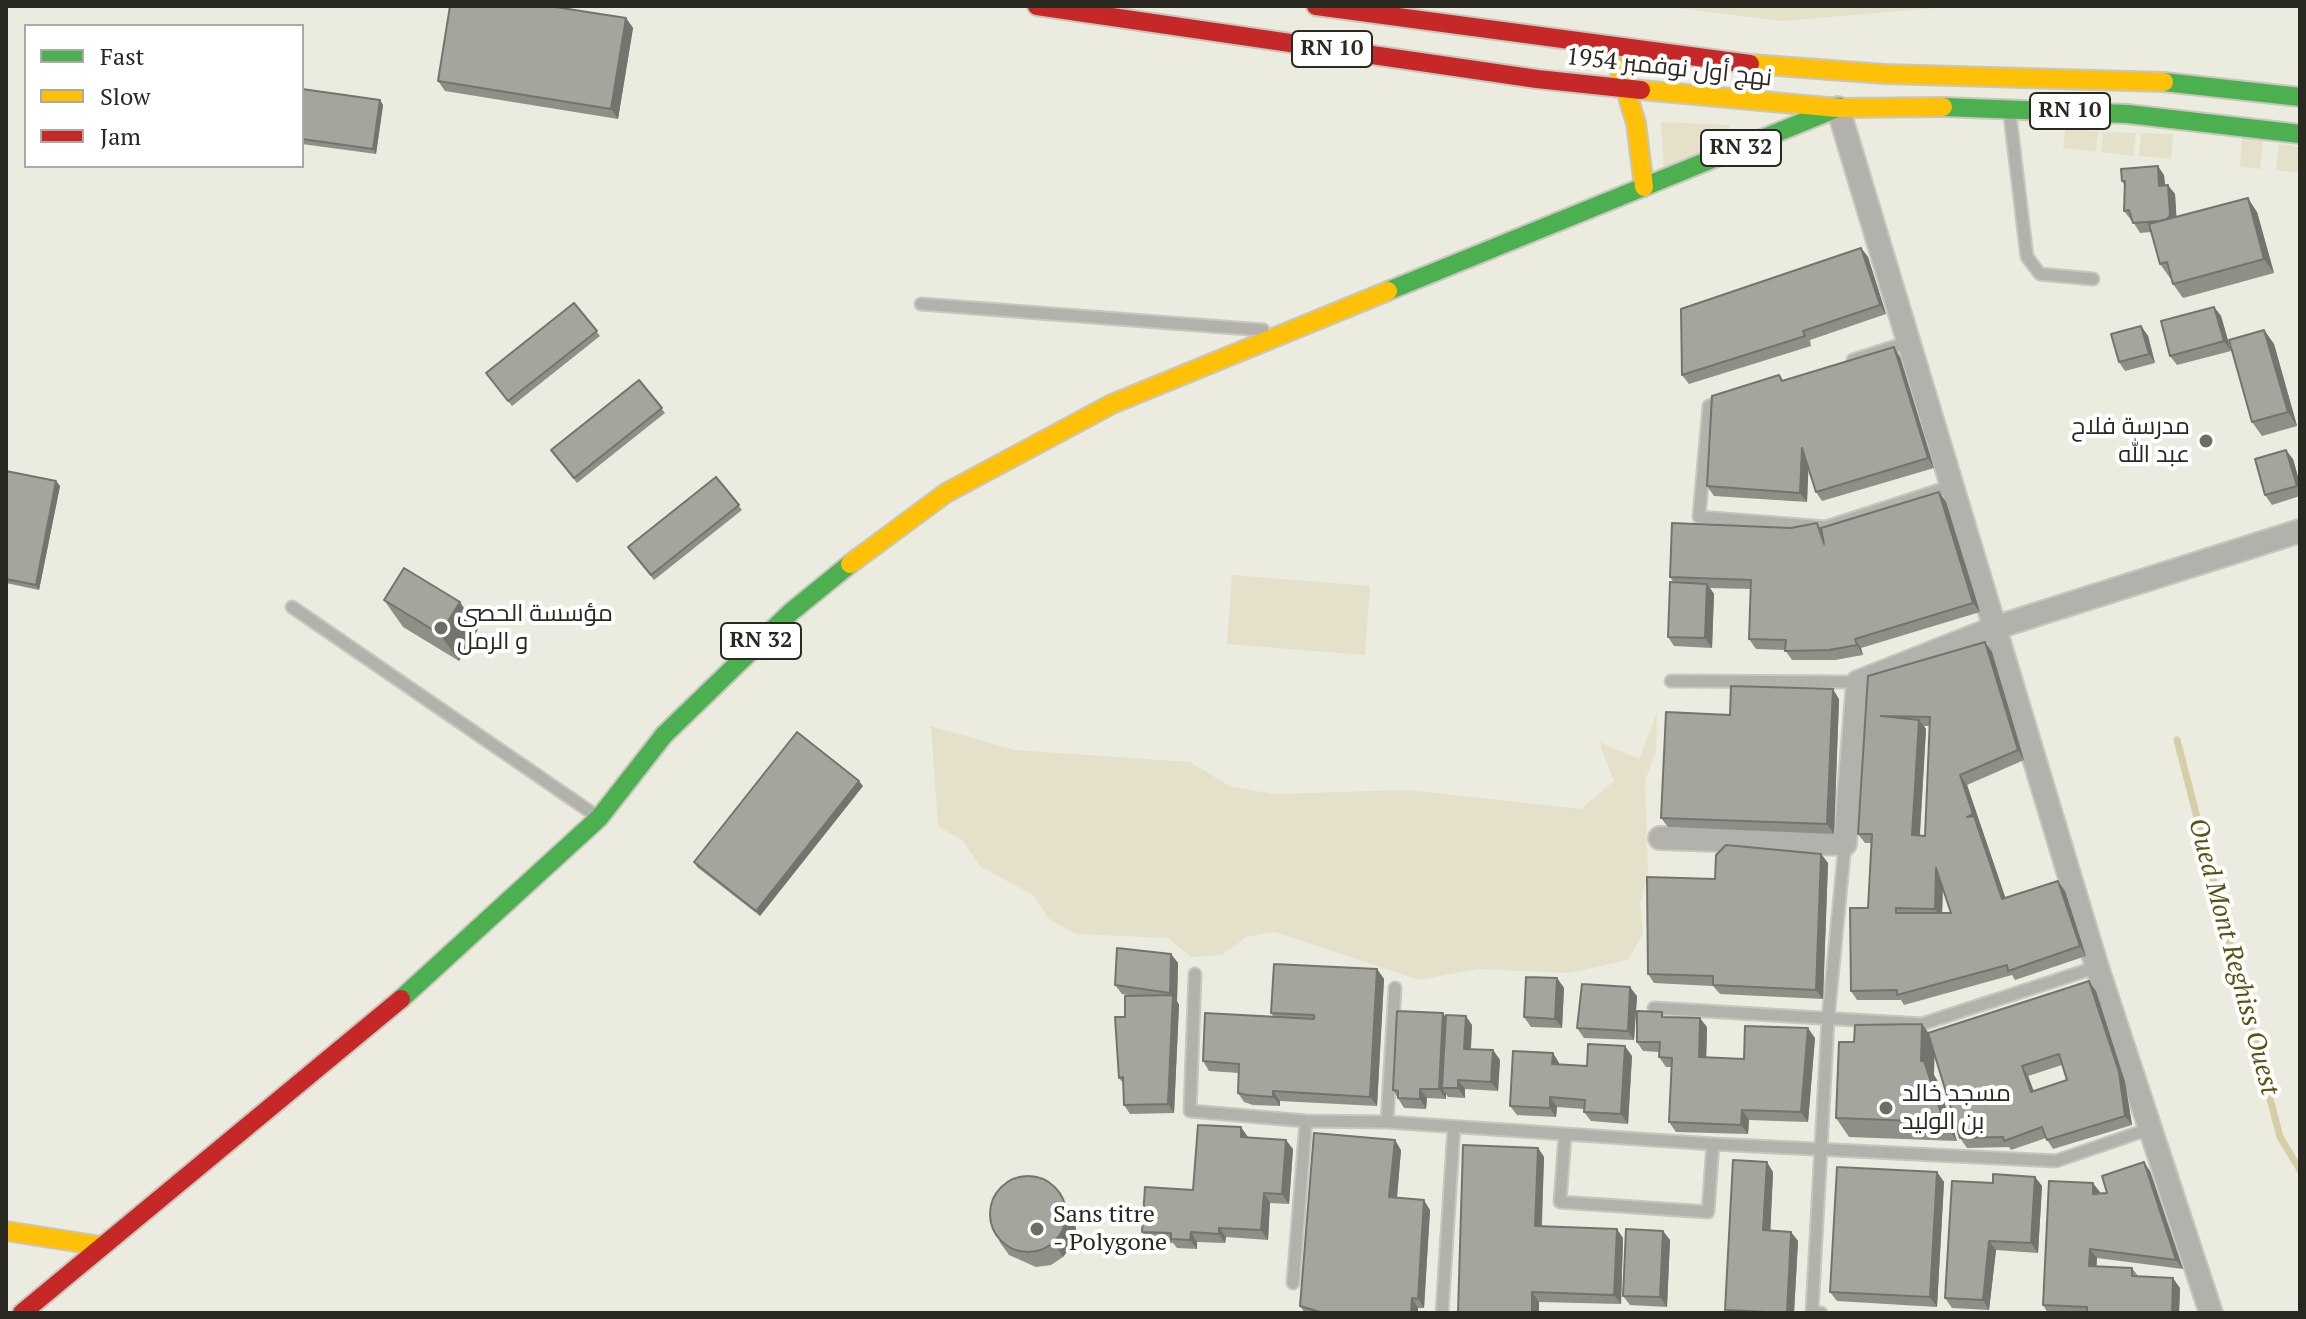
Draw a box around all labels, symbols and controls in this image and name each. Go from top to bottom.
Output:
legend [24,24,304,168]
road number: RN 10 [1292,31,1372,67]
text: Fast [100,40,144,72]
street label: نهج أول نوفمبر 1954 [1565,43,1773,93]
text: Slow [100,80,151,112]
road number: RN 10 [2030,93,2110,129]
text: Jam [100,120,141,152]
road number: RN 32 [1701,130,1781,166]
place label: مدرسة فلاح عبد الله [2071,413,2190,469]
marker: مدرسة فلاح عبد الله [2197,432,2215,450]
place label: مؤسسة الحصى و الرمل [457,600,613,656]
marker: مؤسسة الحصى و الرمل [432,619,450,637]
road number: RN 32 [721,623,801,659]
water label: Oued Mont Reghiss Ouest [2181,815,2285,1099]
place label: مسجد خالد بن الوليد [1902,1080,2011,1136]
marker: مسجد خالد بن الوليد [1877,1099,1895,1117]
place label: Sans titre - Polygone [1053,1201,1167,1257]
marker: Sans titre - Polygone [1028,1220,1046,1238]

